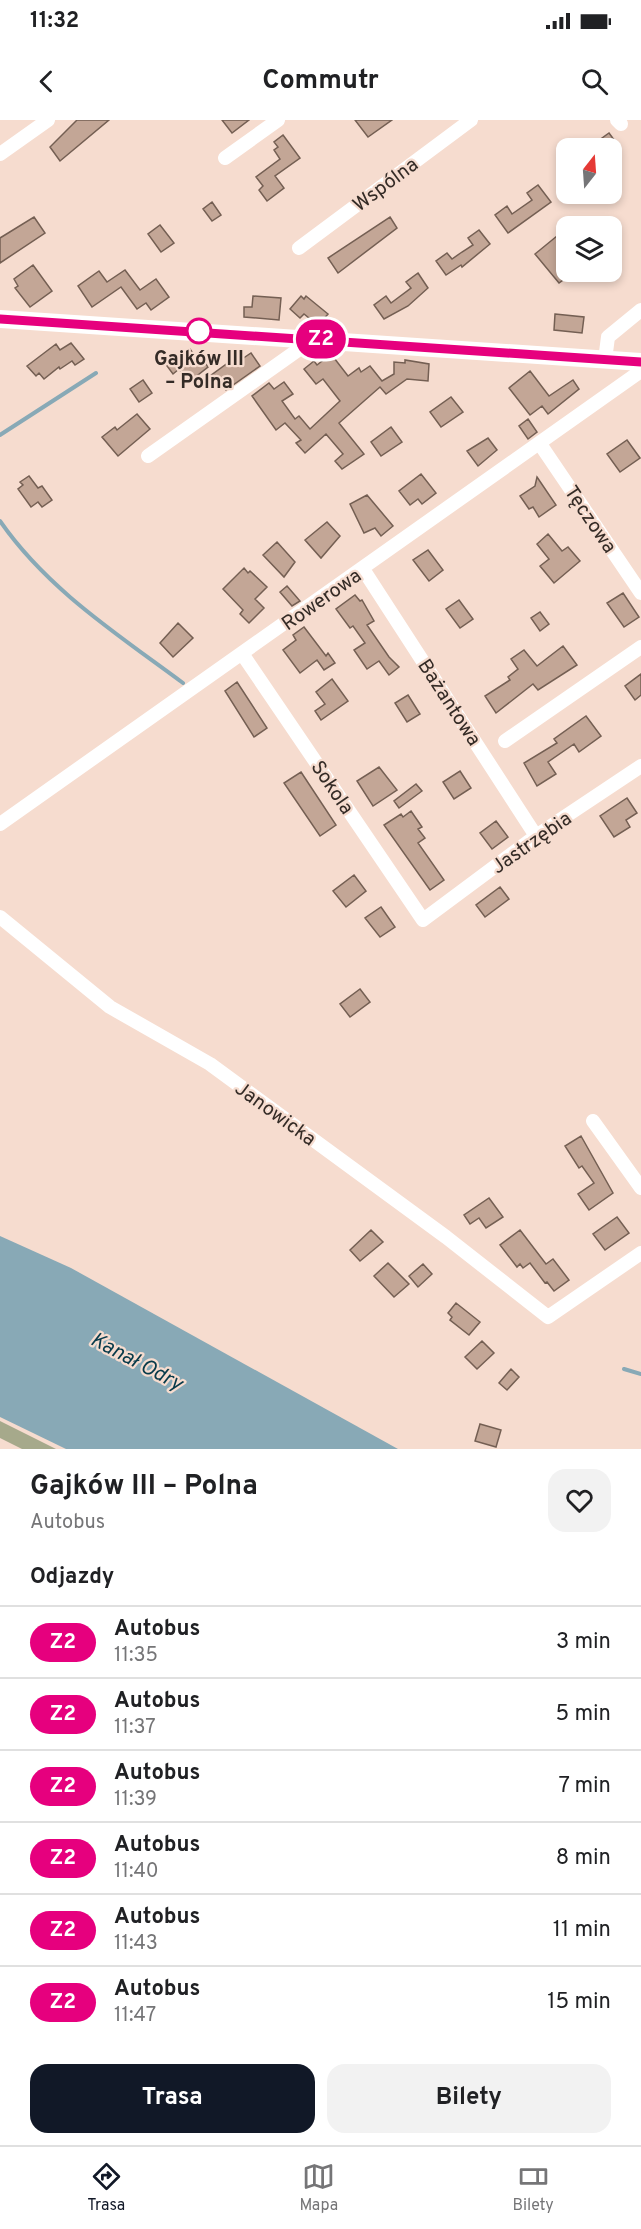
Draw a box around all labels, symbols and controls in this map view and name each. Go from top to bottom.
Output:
text: 11:32 [30,8,79,35]
text: Commutr [262,64,379,98]
icon: back [30,65,63,98]
icon: search [578,65,611,98]
north arrow [556,138,622,204]
map controls [556,138,622,282]
street label: Wspólna [348,152,424,219]
button: layers [556,216,622,282]
marker: Gajków III – Polna [186,318,212,344]
line badge: Z2 [294,320,348,358]
text: Z2 [308,326,334,353]
place label: Gajków III – Polna [154,347,244,396]
street label: Tęczowa [557,481,621,559]
street label: Rowerowa [277,564,367,638]
street label: Bażantowa [411,655,486,752]
street label: Sokola [304,756,359,820]
street label: Jastrzębia [487,806,577,881]
street label: Janowicka [229,1076,321,1153]
water label: Kanał Odry [85,1327,188,1398]
text: Gajków III – Polna [30,1469,258,1505]
button: heart [548,1469,611,1532]
text: Autobus [30,1510,105,1536]
text: Odjazdy [30,1564,114,1591]
text: Autobus [114,1616,200,1643]
text: Z2 [50,1629,76,1656]
text: 3 min [556,1629,611,1656]
text: 11:35 [114,1643,158,1669]
text: Autobus [114,1688,200,1715]
text: Z2 [50,1701,76,1728]
text: 5 min [556,1701,611,1728]
text: 11:37 [114,1715,156,1741]
text: Autobus [114,1760,200,1787]
text: Z2 [50,1773,76,1800]
text: 7 min [559,1773,611,1800]
text: 11:39 [114,1787,157,1813]
text: Autobus [114,1832,200,1859]
text: Z2 [50,1845,76,1872]
text: 8 min [556,1845,611,1872]
text: 11:40 [114,1859,159,1885]
text: Autobus [114,1904,200,1931]
text: Z2 [50,1917,76,1944]
text: 11 min [553,1917,611,1944]
text: 11:43 [114,1931,158,1957]
text: Autobus [114,1976,200,2003]
text: Z2 [50,1989,76,2016]
text: 15 min [547,1989,611,2016]
text: 11:47 [114,2003,156,2029]
button: Trasa [30,2064,315,2133]
button: Bilety [327,2064,611,2133]
tab: Trasa [87,2160,125,2216]
tab: Mapa [299,2160,338,2216]
tab: Bilety [512,2160,554,2216]

